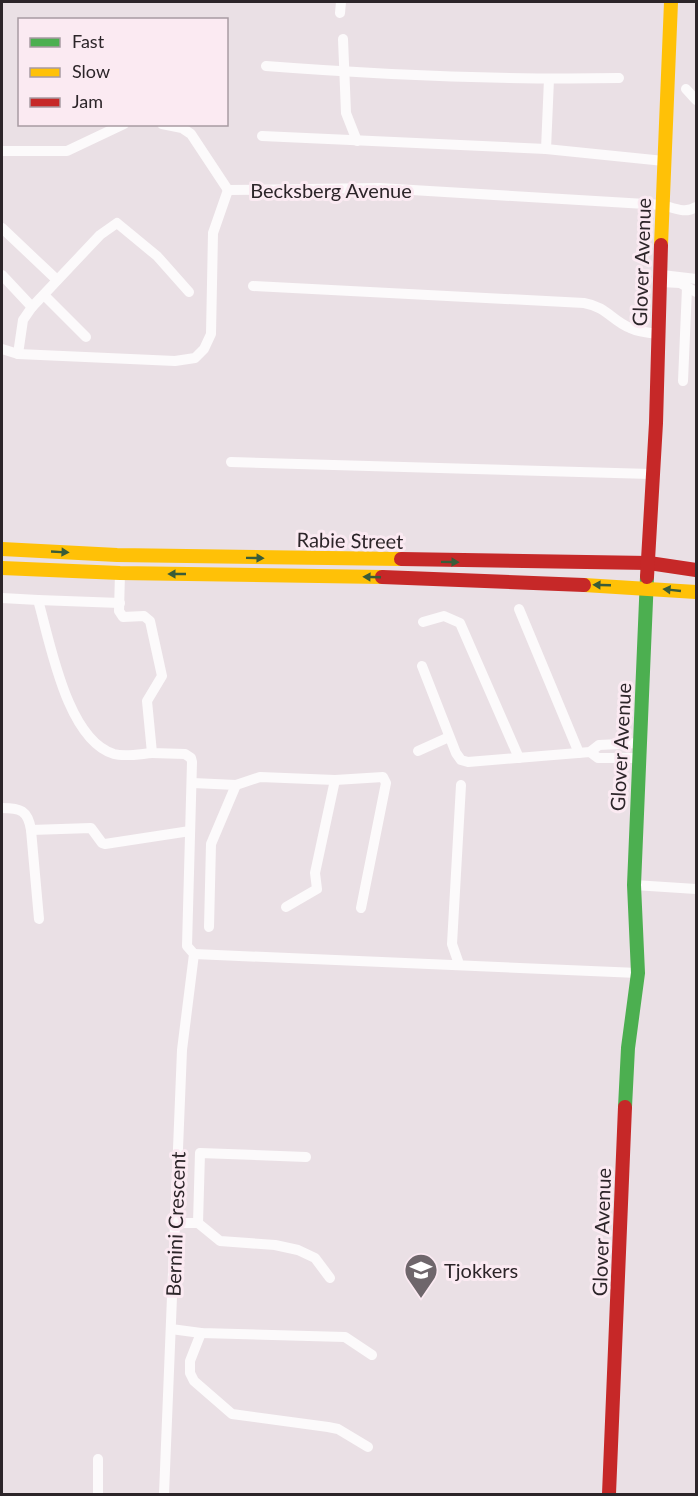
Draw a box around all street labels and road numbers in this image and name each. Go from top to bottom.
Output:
street label: Becksberg Avenue [250,178,412,202]
street label: Glover Avenue [627,197,655,327]
street label: Rabie Street [296,527,404,553]
street label: Glover Avenue [605,682,635,812]
street label: Bernini Crescent [160,1151,190,1297]
street label: Glover Avenue [587,1167,615,1297]

